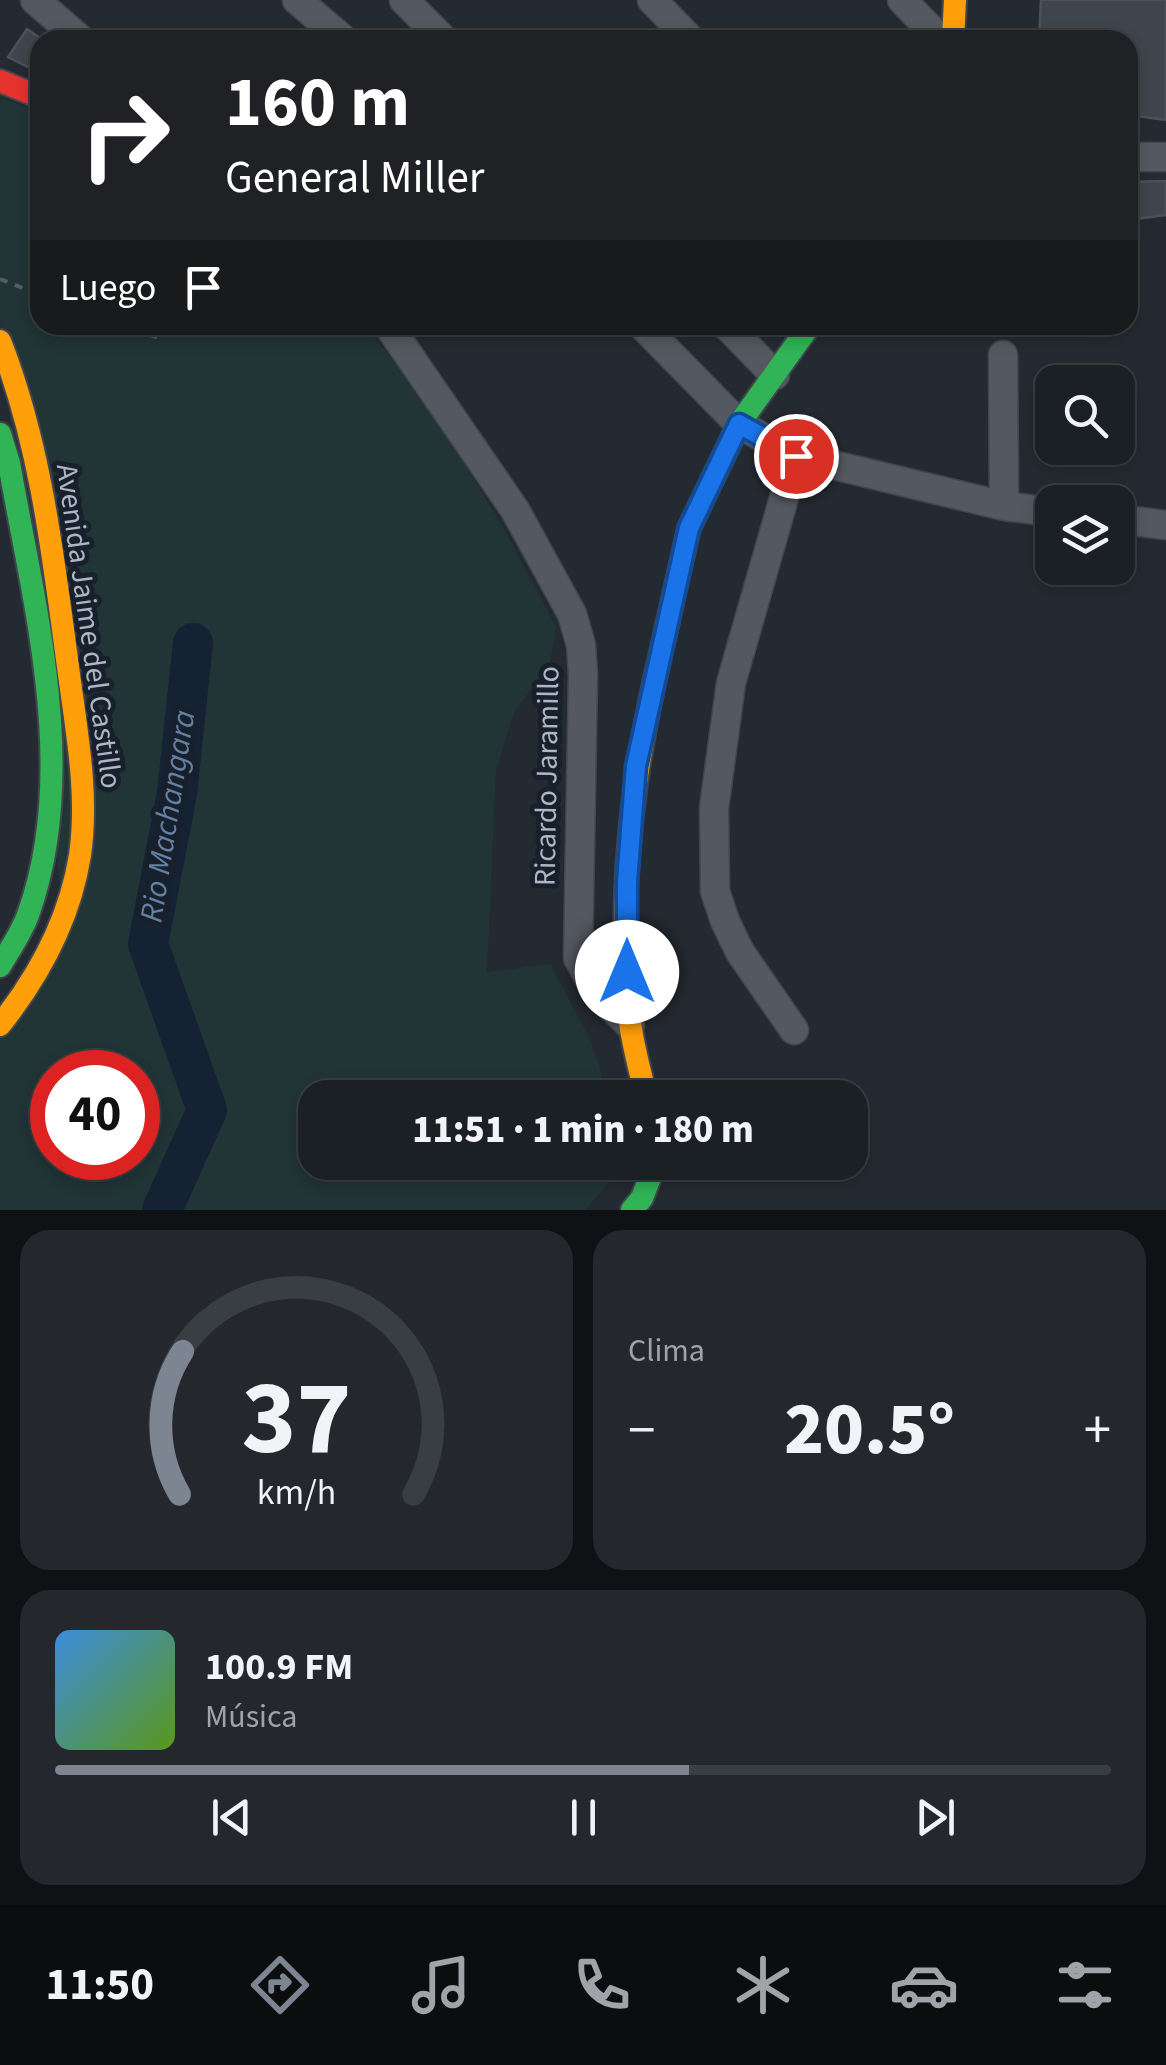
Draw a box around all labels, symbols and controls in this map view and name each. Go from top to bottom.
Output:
text: 160 m [225,53,410,153]
icon: right [60,70,190,200]
text: General Miller [225,146,484,210]
icon: arrive [176,260,231,315]
text: Luego [60,261,156,315]
map controls [1035,365,1135,585]
button: search [1035,365,1135,465]
pin [754,414,839,499]
icon: arrive [769,429,824,484]
street label: Avenida Jaime del Castillo [45,461,133,791]
button: layers [1035,485,1135,585]
street label: Ricardo Jaramillo [524,666,570,886]
water label: Rio Machangara [129,707,207,925]
position arrow [575,920,679,1024]
speed limit sign: 40 [30,1050,160,1180]
text: 11:51 · 1 min · 180 m [412,1103,754,1157]
text: Clima [628,1328,705,1374]
text: 37 [242,1346,351,1494]
text: 20.5° [784,1376,955,1483]
text: − [628,1392,655,1470]
text: + [1084,1392,1111,1470]
text: km/h [257,1467,336,1518]
text: 100.9 FM [205,1640,353,1694]
text: Música [205,1694,297,1740]
icon: previous [204,1790,259,1845]
icon: pause [556,1790,611,1845]
icon: next [908,1790,963,1845]
icon: directions [245,1950,315,2020]
icon: music [406,1950,476,2020]
icon: phone [567,1950,637,2020]
icon: climate [728,1950,798,2020]
icon: car [889,1950,959,2020]
icon: filters [1050,1950,1120,2020]
text: 11:50 [46,1953,154,2017]

